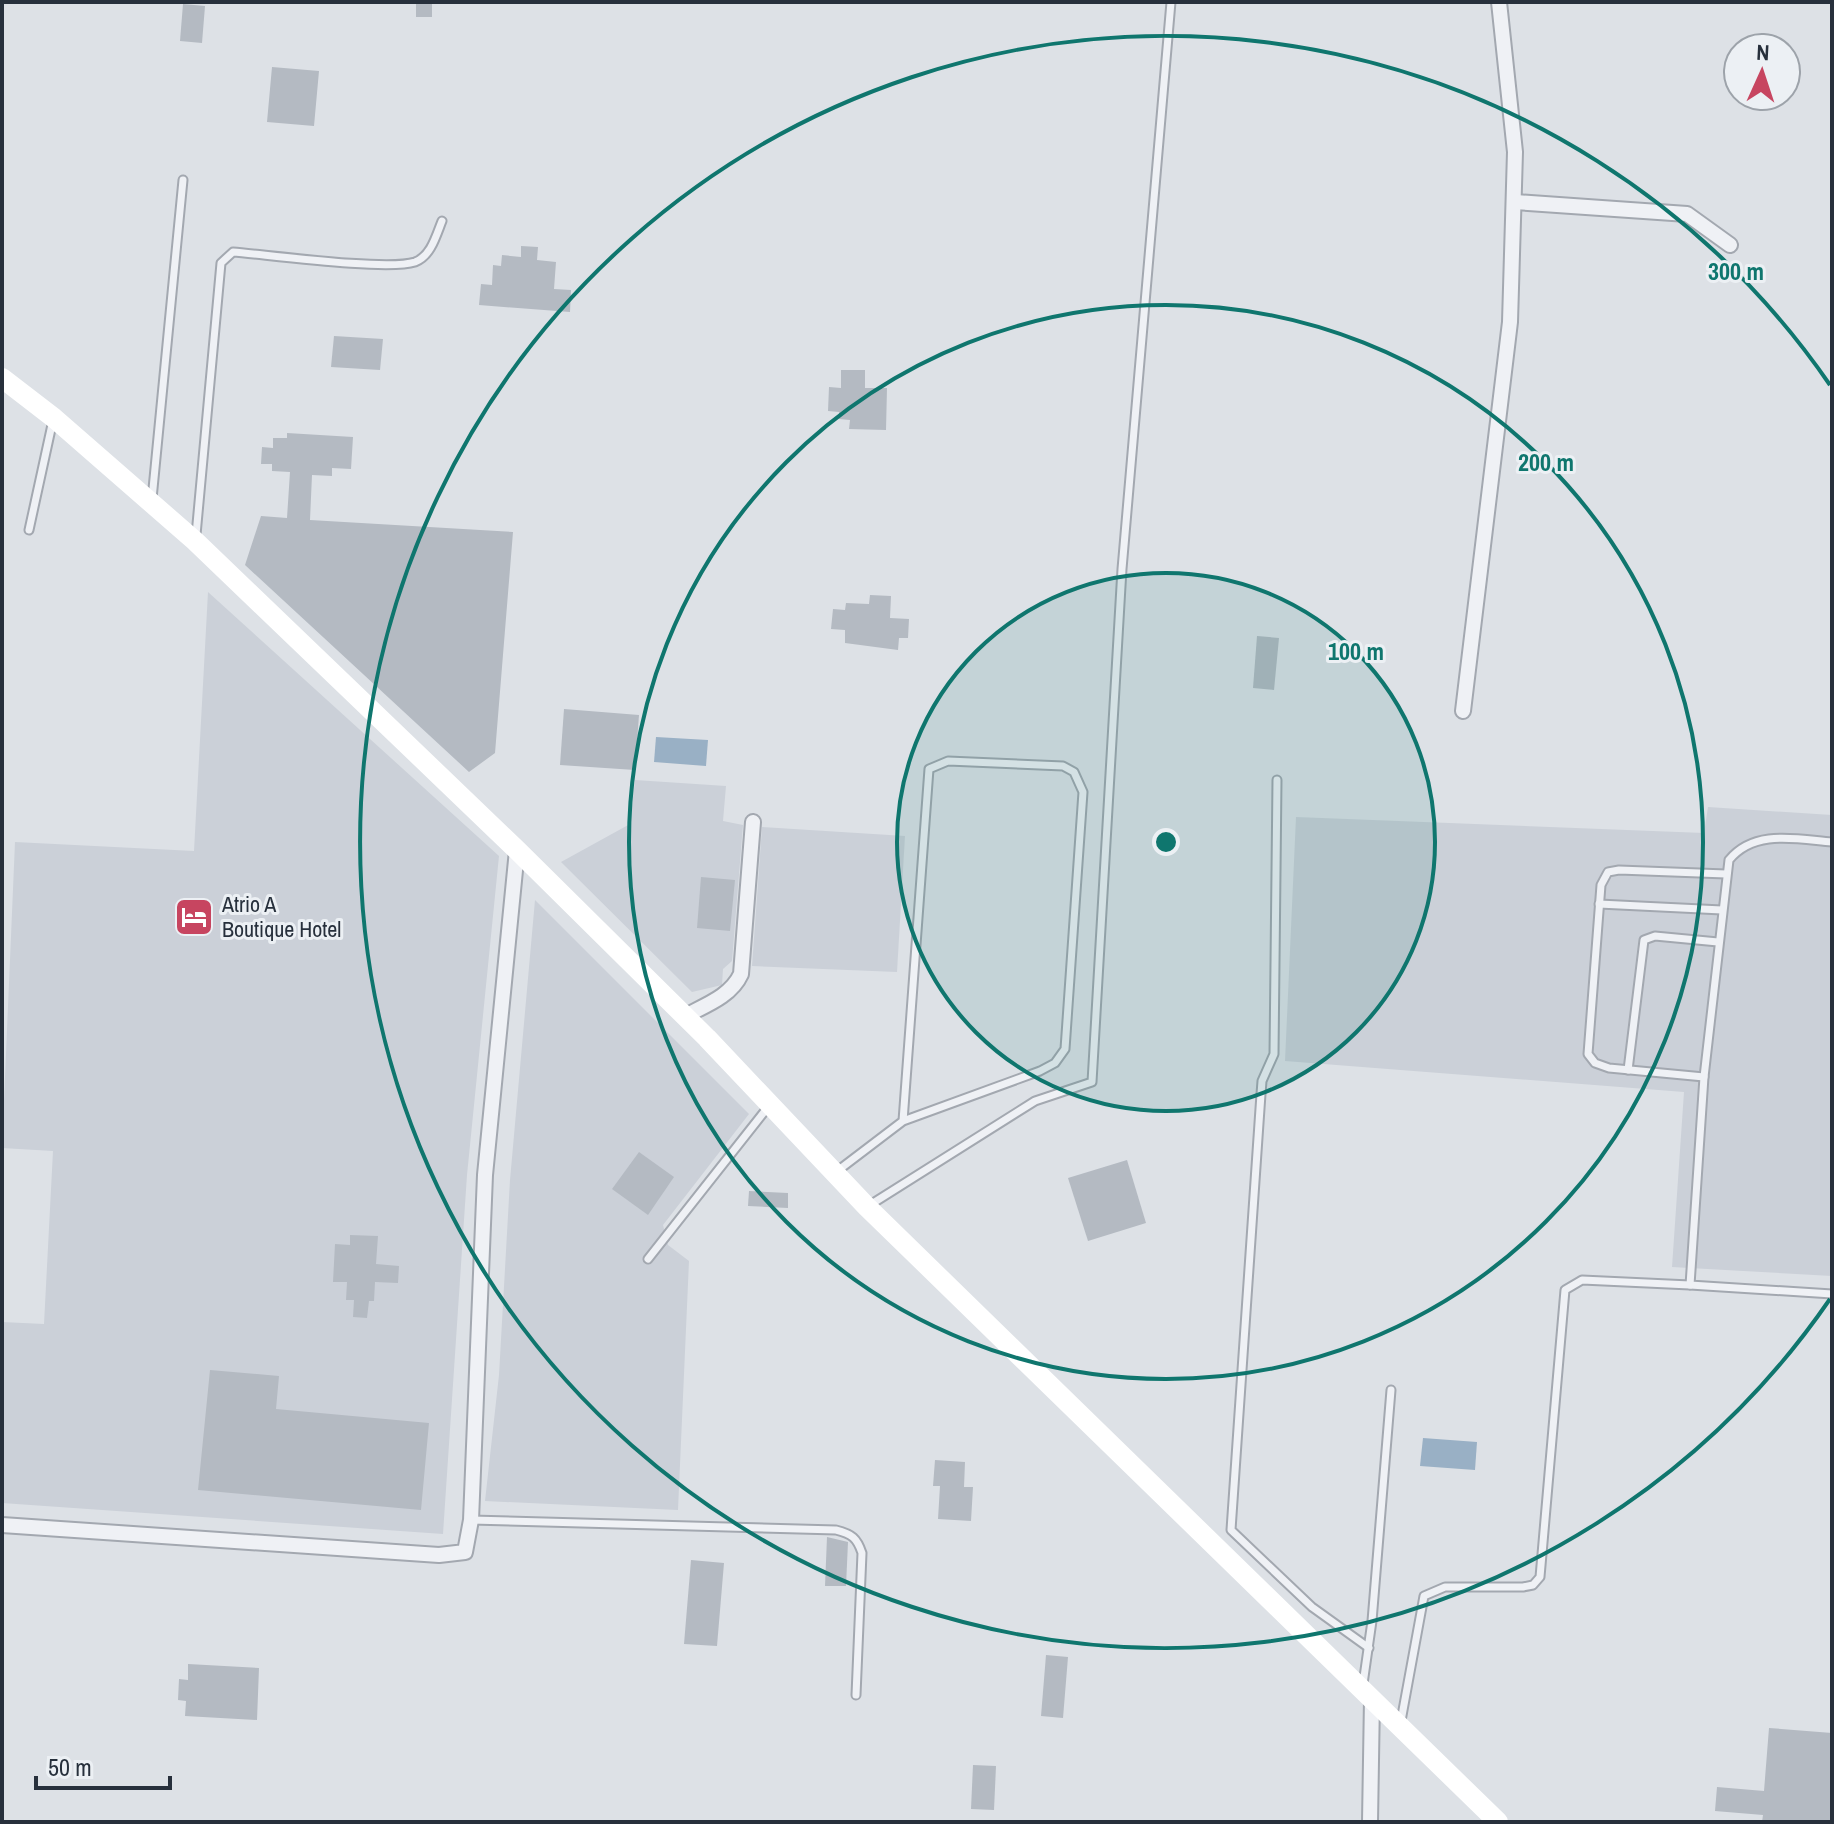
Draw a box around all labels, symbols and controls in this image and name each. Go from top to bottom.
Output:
north arrow [1722,32,1802,112]
text: N [1756,37,1770,67]
text: 300 m [1708,255,1764,287]
text: 200 m [1518,446,1574,478]
text: 100 m [1328,635,1384,667]
centre of rings [1152,828,1180,856]
place label: Atrio A Boutique Hotel [221,889,341,944]
hotel icon: Atrio A Boutique Hotel [173,896,215,938]
scale bar [36,1740,170,1790]
text: 50 m [48,1751,92,1783]

